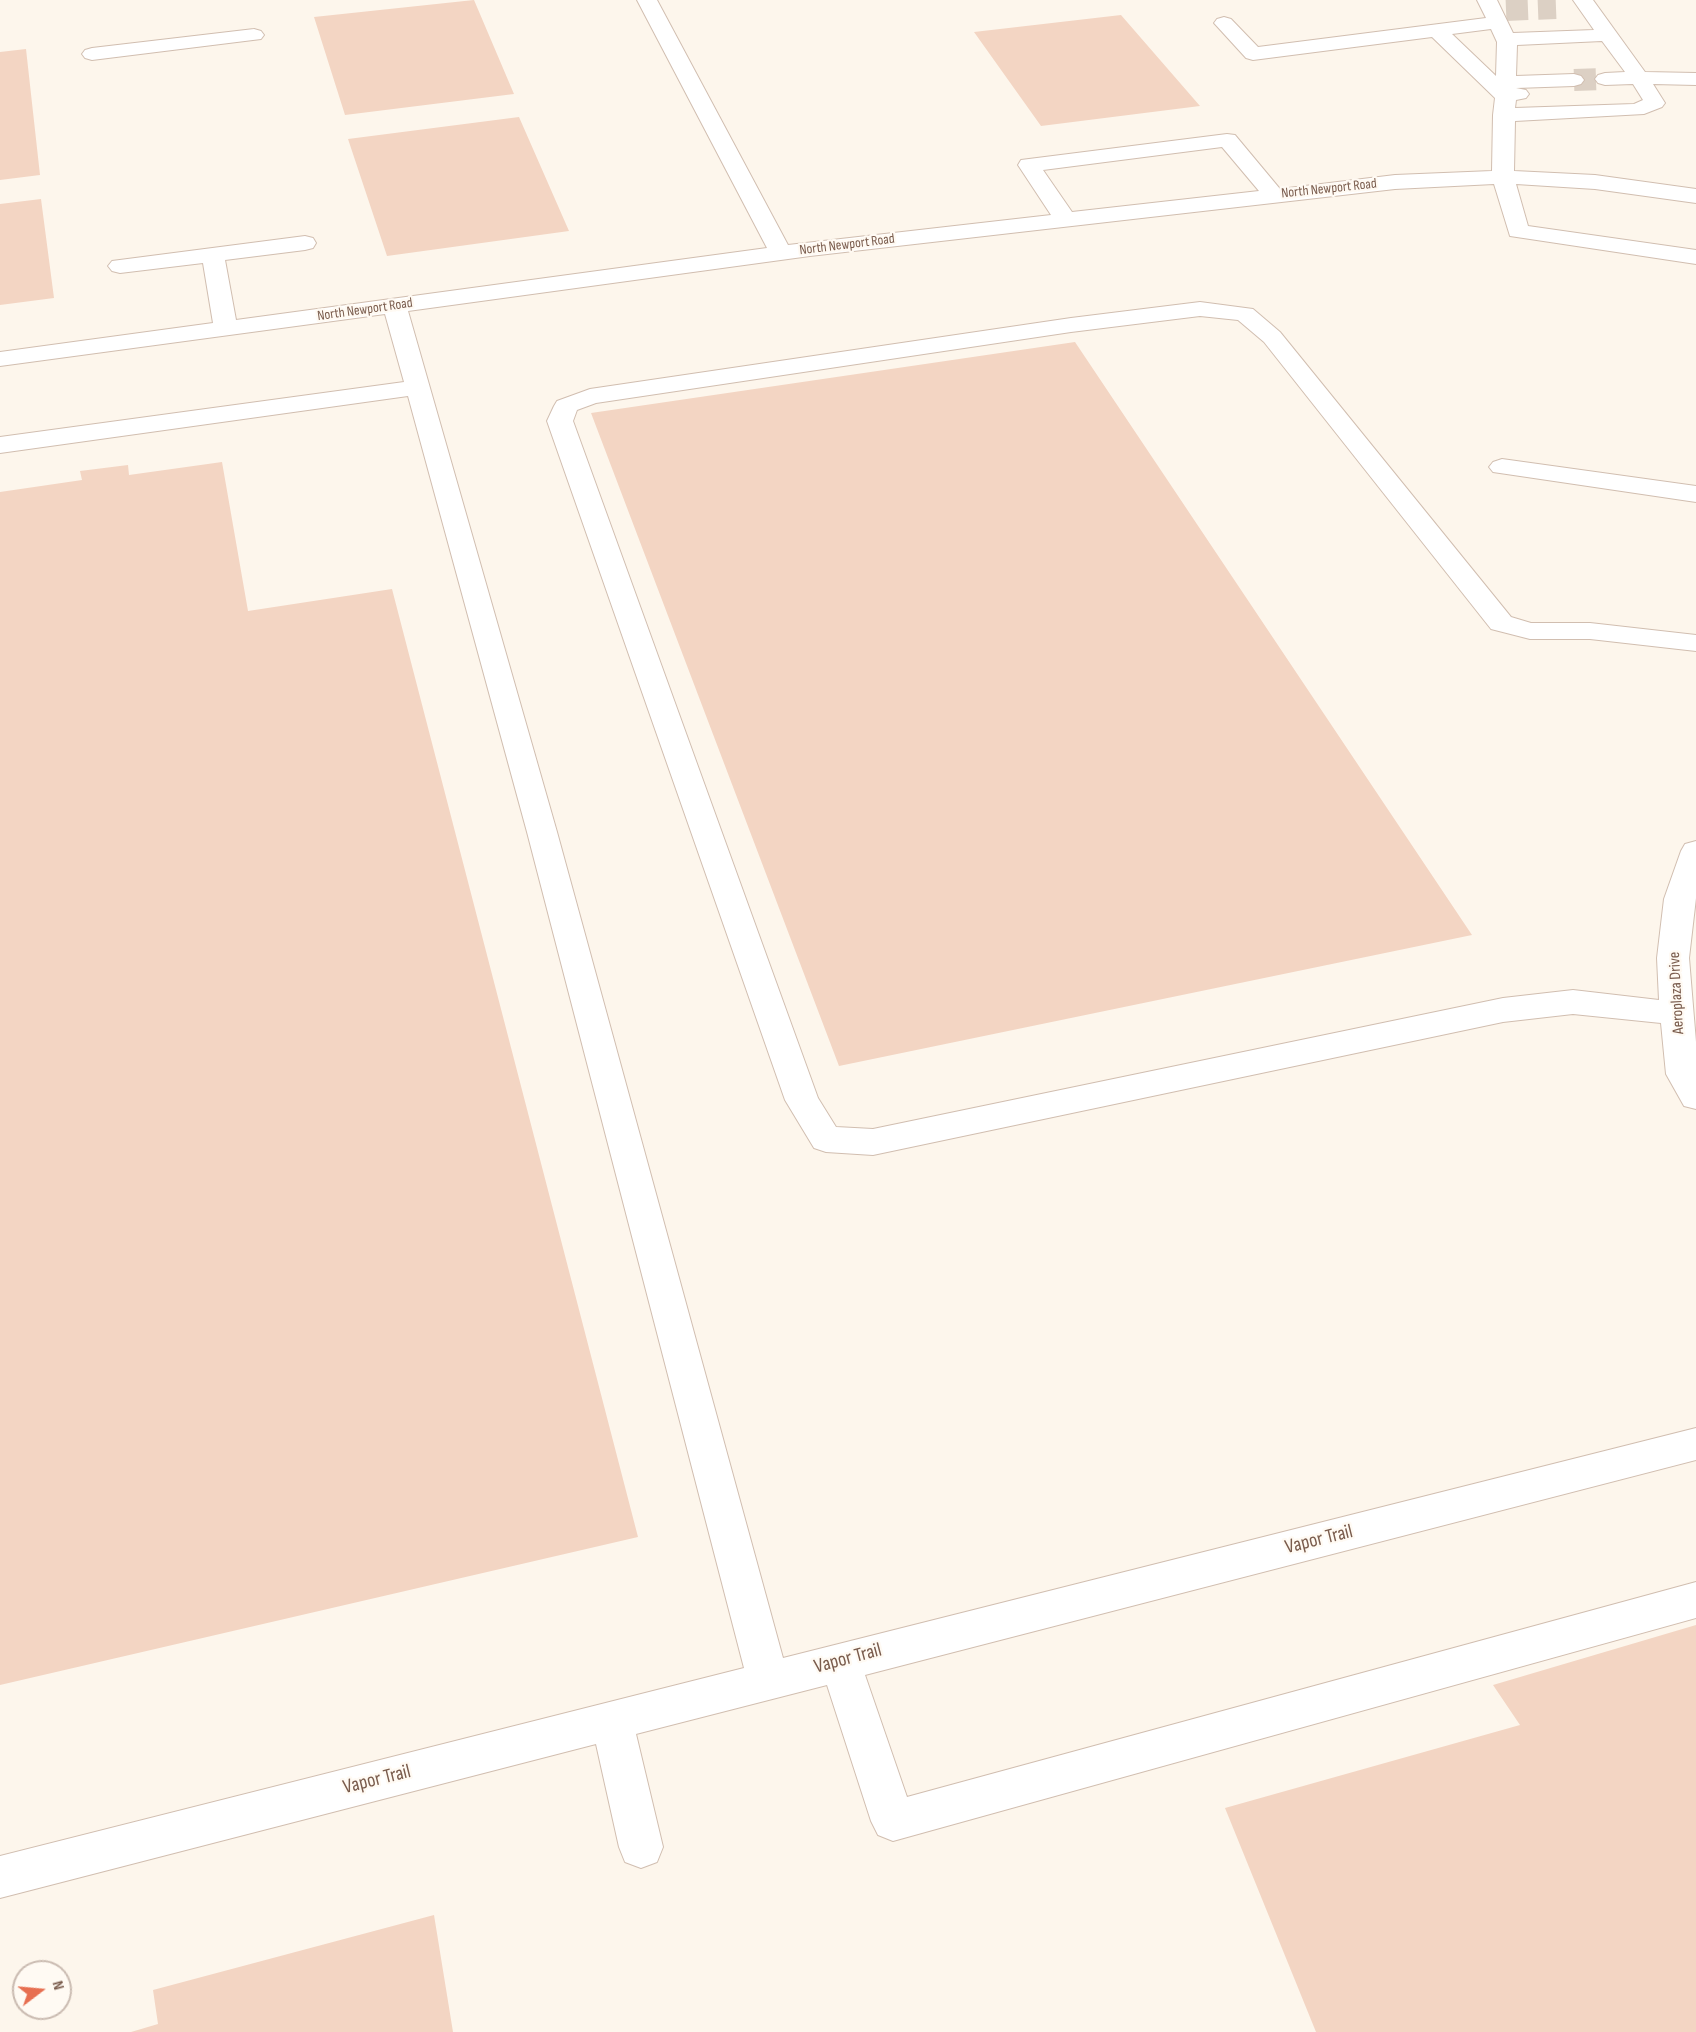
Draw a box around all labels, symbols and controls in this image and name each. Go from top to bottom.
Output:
street label: North Newport Road [1280,176,1378,202]
street label: North Newport Road [798,231,896,259]
street label: North Newport Road [316,295,414,325]
street label: Aeroplaza Drive [1665,951,1689,1035]
street label: Vapor Trail [1283,1520,1355,1560]
street label: Vapor Trail [812,1639,884,1679]
street label: Vapor Trail [341,1760,413,1800]
north arrow [12,1960,72,2020]
text: N [48,1979,68,1992]

